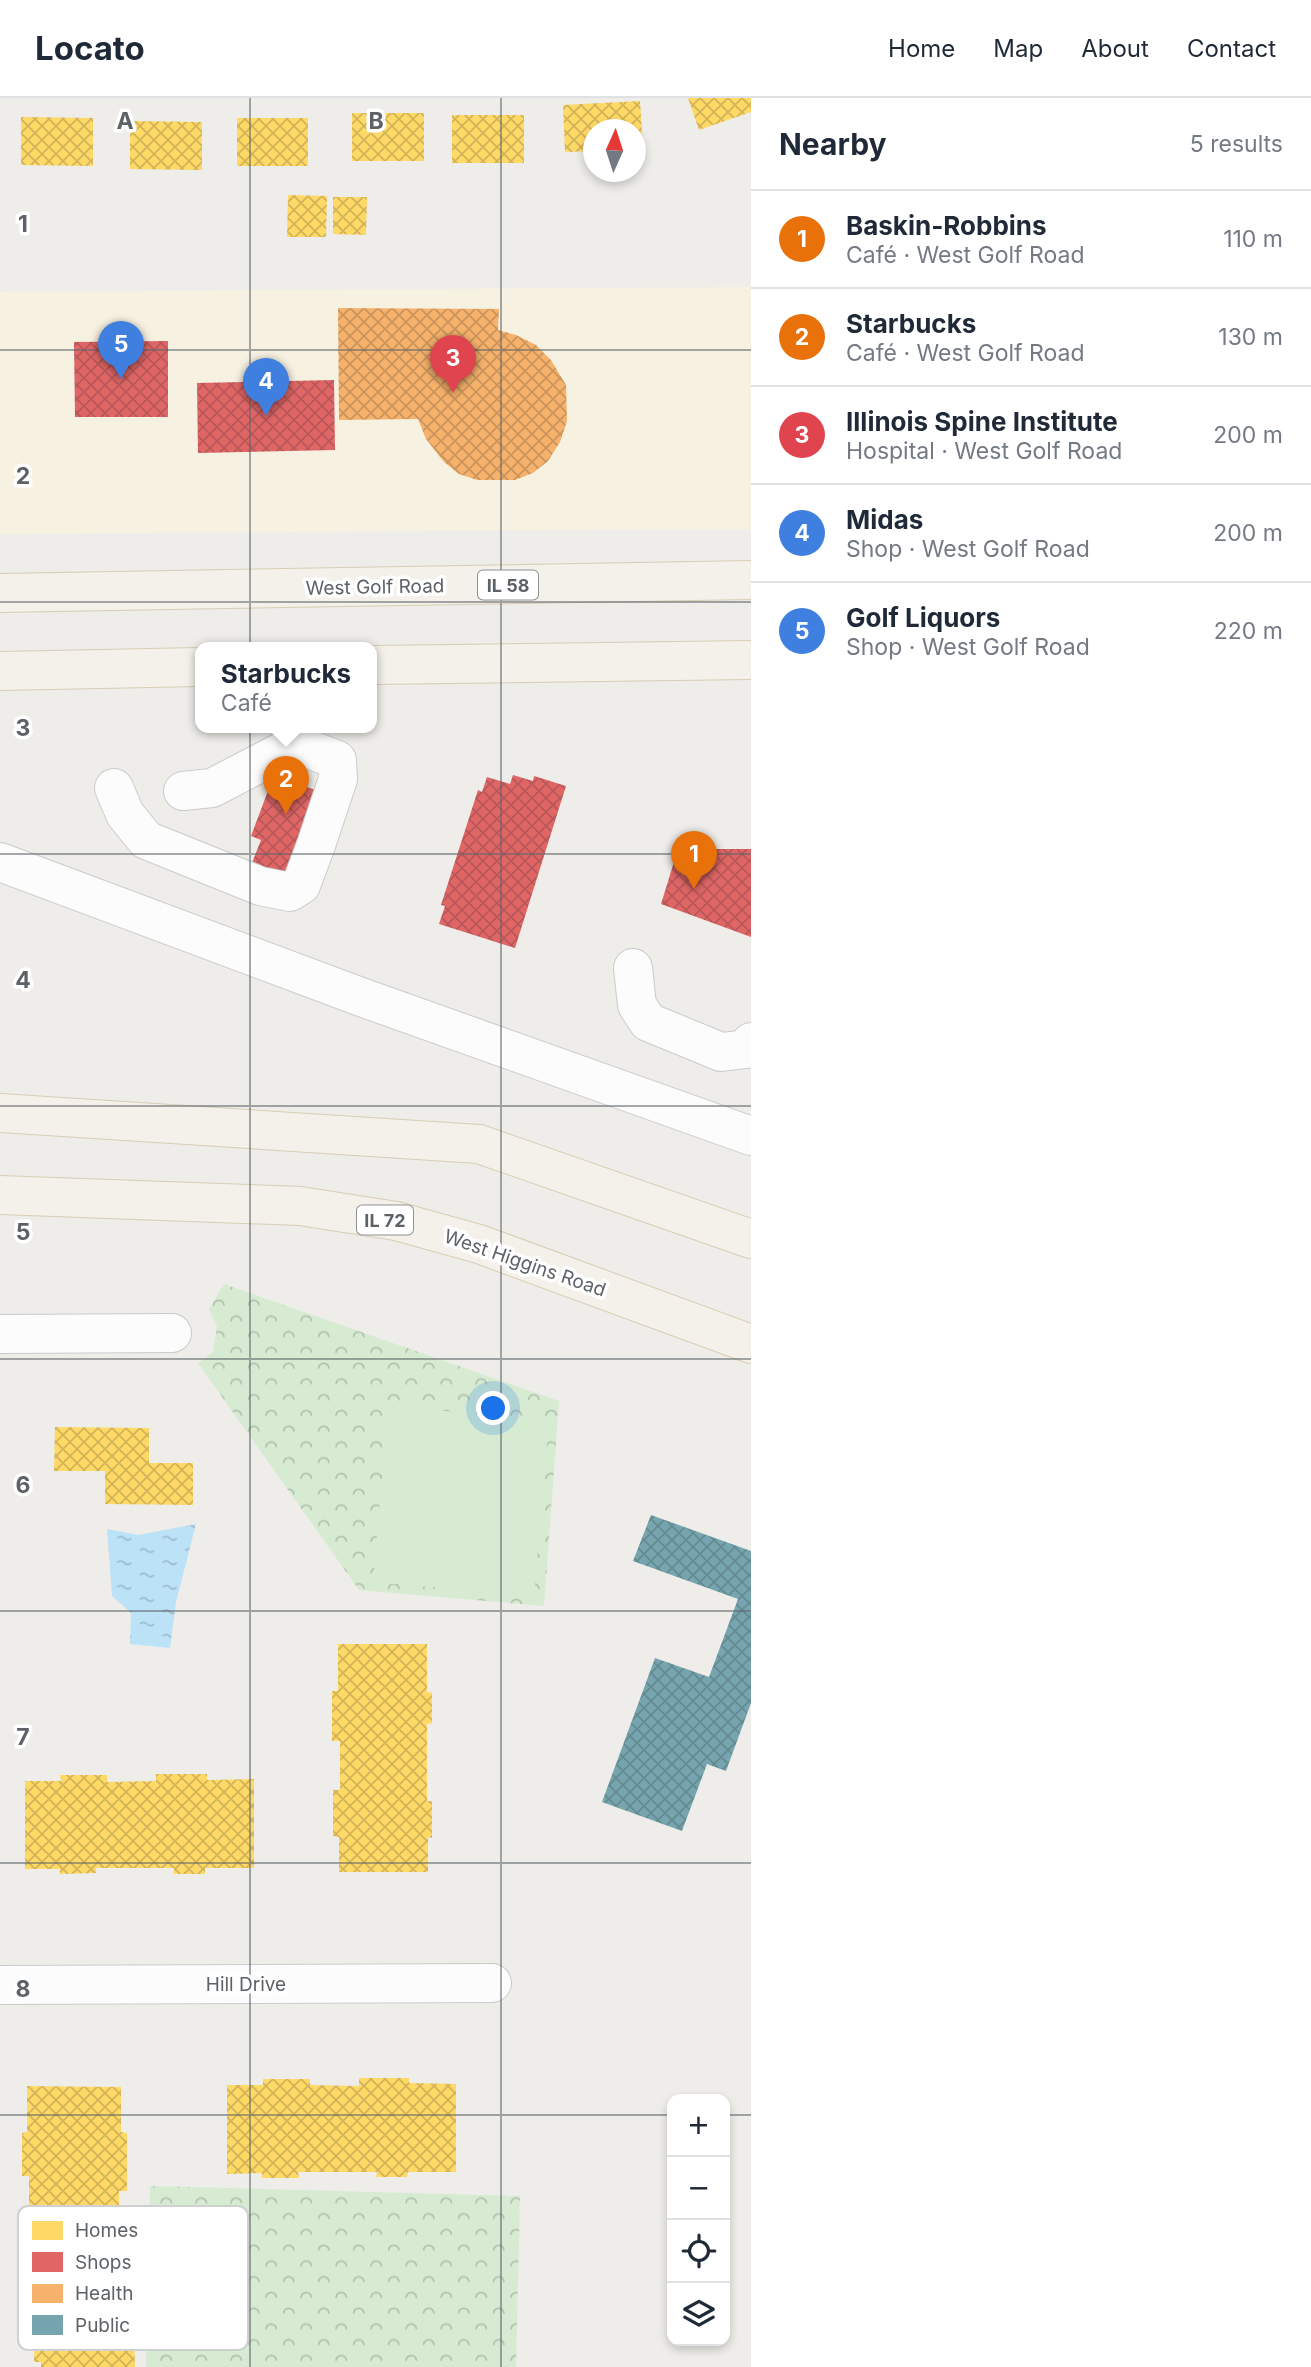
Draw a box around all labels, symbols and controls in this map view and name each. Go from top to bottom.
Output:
text: Locato [35,28,145,68]
text: Home [888,34,955,63]
text: Map [993,34,1043,63]
text: About [1081,34,1149,63]
text: Contact [1187,34,1276,63]
text: A [116,107,134,135]
text: B [368,107,384,135]
north arrow [583,119,646,182]
text: Nearby [779,126,887,162]
text: 5 results [1190,130,1283,158]
text: 1 [18,210,28,238]
text: Baskin-Robbins [846,210,1047,241]
text: 1 [797,225,807,253]
text: 110 m [1223,225,1283,253]
text: Café · West Golf Road [846,241,1085,269]
text: Starbucks [846,308,976,339]
pin: 5 [98,321,144,379]
text: 2 [795,323,809,351]
text: 130 m [1218,323,1283,351]
pin: 3 [430,335,476,393]
text: Café · West Golf Road [846,339,1085,367]
pin: 4 [243,358,289,416]
text: Illinois Spine Institute [846,406,1118,437]
text: 3 [795,421,809,449]
text: 200 m [1213,421,1283,449]
text: Hospital · West Golf Road [846,437,1122,465]
text: 2 [16,462,30,490]
text: Midas [846,504,923,535]
text: 4 [794,519,810,547]
text: 200 m [1213,519,1283,547]
text: Shop · West Golf Road [846,535,1090,563]
road number: IL 58 [478,570,538,600]
street label: West Golf Road [305,574,445,600]
text: Golf Liquors [846,602,1000,633]
text: 5 [795,617,809,645]
text: 220 m [1214,617,1283,645]
text: Shop · West Golf Road [846,633,1090,661]
popup [195,642,377,733]
text: Starbucks [221,658,351,689]
text: Café [221,689,272,717]
text: 3 [16,714,30,742]
pin: 2 [263,756,309,814]
pin: 1 [671,831,717,889]
text: 4 [15,966,31,994]
road number: IL 72 [357,1205,413,1234]
text: 5 [16,1218,30,1246]
street label: West Higgins Road [441,1225,609,1301]
your location [476,1391,510,1425]
text: 6 [16,1471,30,1499]
text: 7 [16,1723,30,1751]
street label: Hill Drive [206,1973,286,1996]
text: 8 [16,1975,30,2003]
map controls [667,2094,730,2346]
button: + [667,2094,730,2157]
button: − [667,2157,730,2220]
legend [18,2206,248,2350]
text: Homes [75,2219,138,2242]
button: locate [667,2220,730,2283]
text: Shops [75,2251,131,2274]
text: Health [75,2282,133,2305]
button: layers [667,2283,730,2346]
text: Public [75,2314,130,2337]

